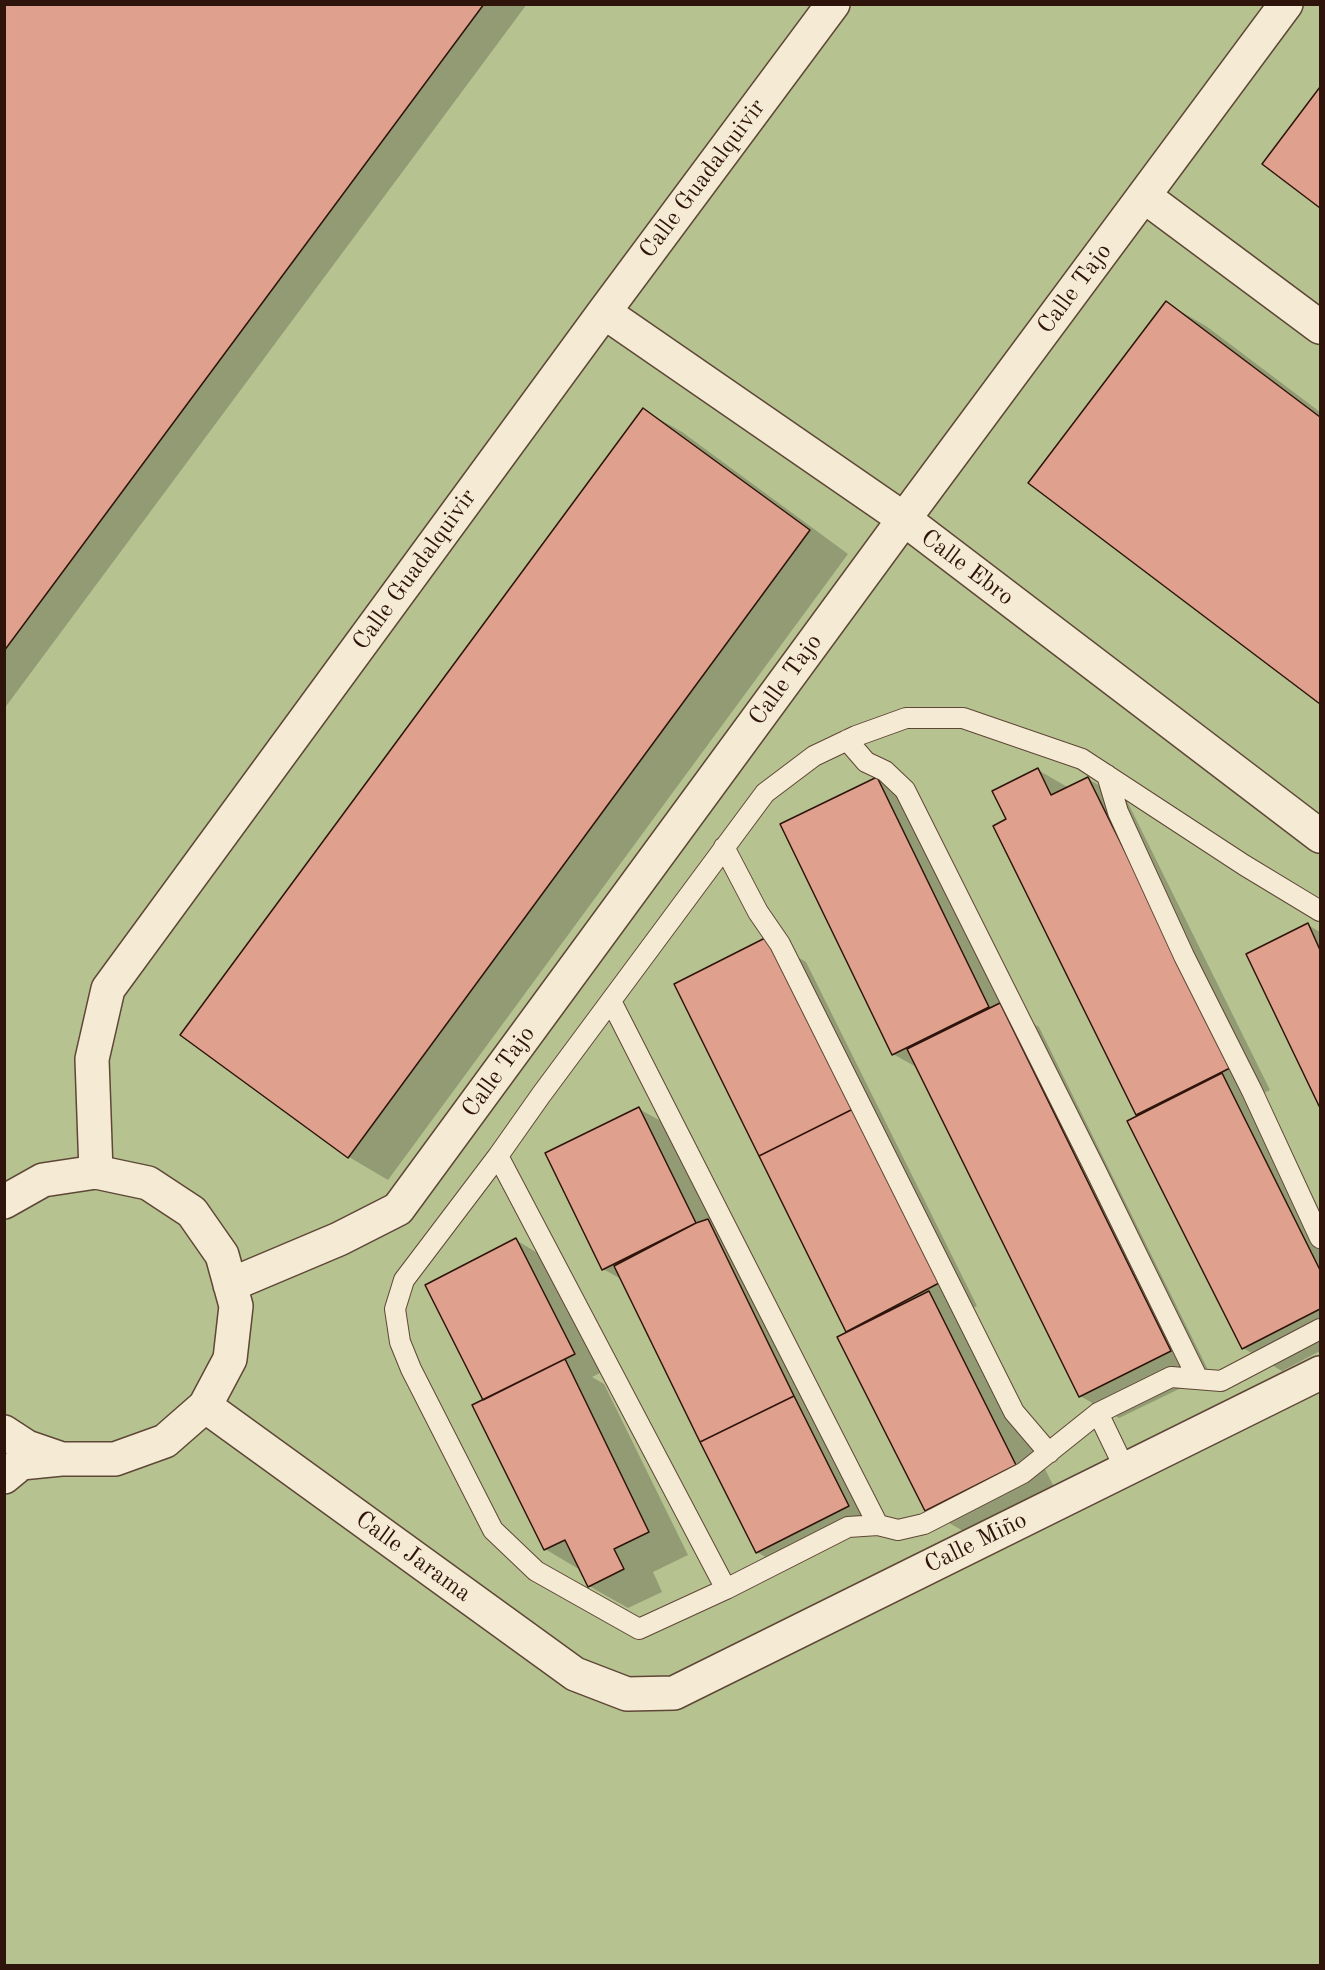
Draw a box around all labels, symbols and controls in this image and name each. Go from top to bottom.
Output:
street label: Calle Guadalquivir [634,94,772,264]
street label: Calle Tajo [1032,238,1118,340]
street label: Calle Guadalquivir [347,484,483,656]
street label: Calle Ebro [915,524,1019,612]
street label: Calle Tajo [743,629,829,731]
street label: Calle Tajo [456,1021,542,1123]
street label: Calle Jarama [349,1505,477,1609]
street label: Calle Miño [920,1506,1032,1580]

